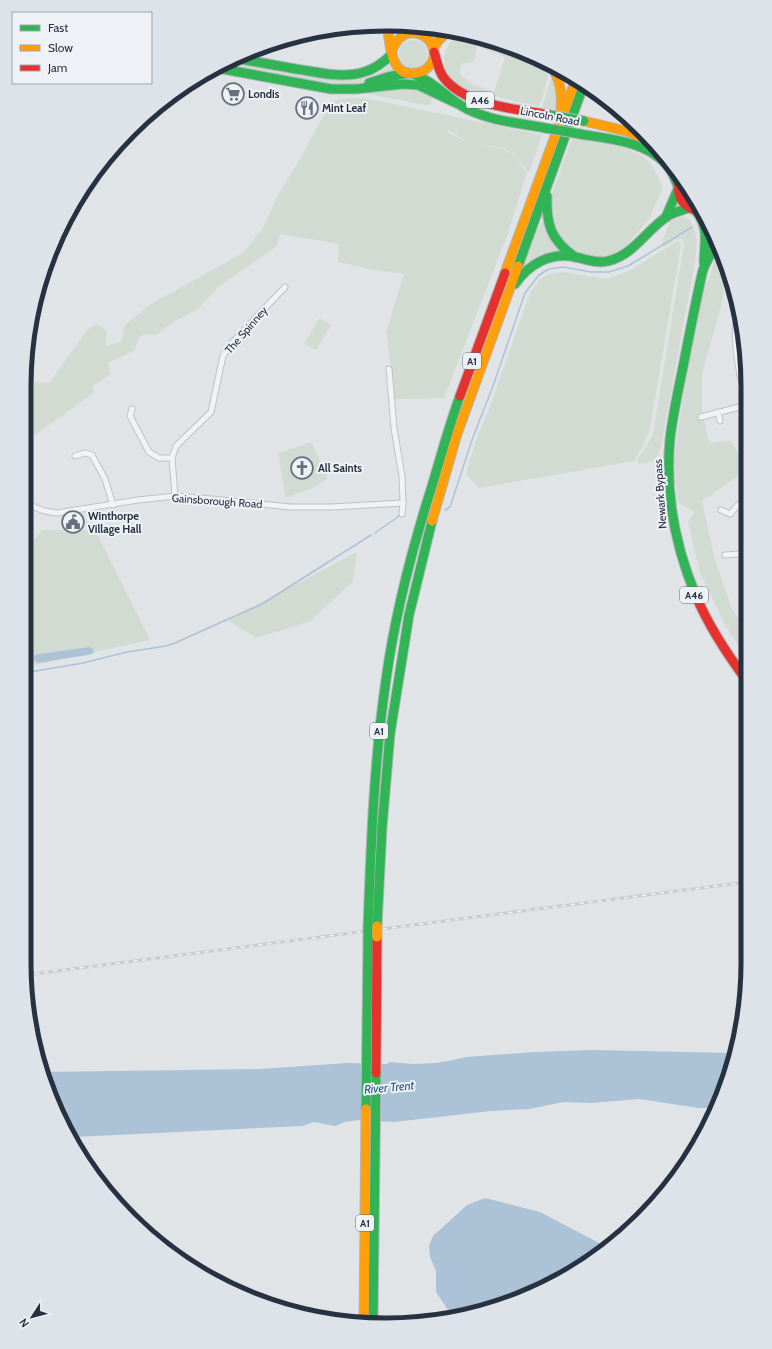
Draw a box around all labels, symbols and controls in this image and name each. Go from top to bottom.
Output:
legend [12,12,152,84]
text: Fast [48,20,68,35]
text: Slow [48,40,73,55]
text: Jam [47,60,67,75]
supermarket icon: Londis [220,81,246,107]
place label: Londis [248,87,280,101]
road number: A46 [466,92,494,108]
restaurant icon: Mint Leaf [294,95,320,121]
place label: Mint Leaf [322,101,366,115]
street label: Lincoln Road [519,103,581,129]
street label: The Spinney [222,303,271,357]
road number: A1 [463,353,481,369]
church icon: All Saints [289,455,315,481]
street label: Newark Bypass [651,458,669,529]
place label: All Saints [318,461,362,475]
street label: Gainsborough Road [171,491,263,511]
public building icon: Winthorpe Village Hall [60,509,86,535]
place label: Winthorpe Village Hall [88,509,142,536]
road number: A46 [680,587,708,603]
road number: A1 [370,723,388,739]
water label: River Trent [363,1077,415,1097]
road number: A1 [356,1215,374,1231]
north arrow [12,1297,52,1337]
text: N [16,1316,32,1330]

